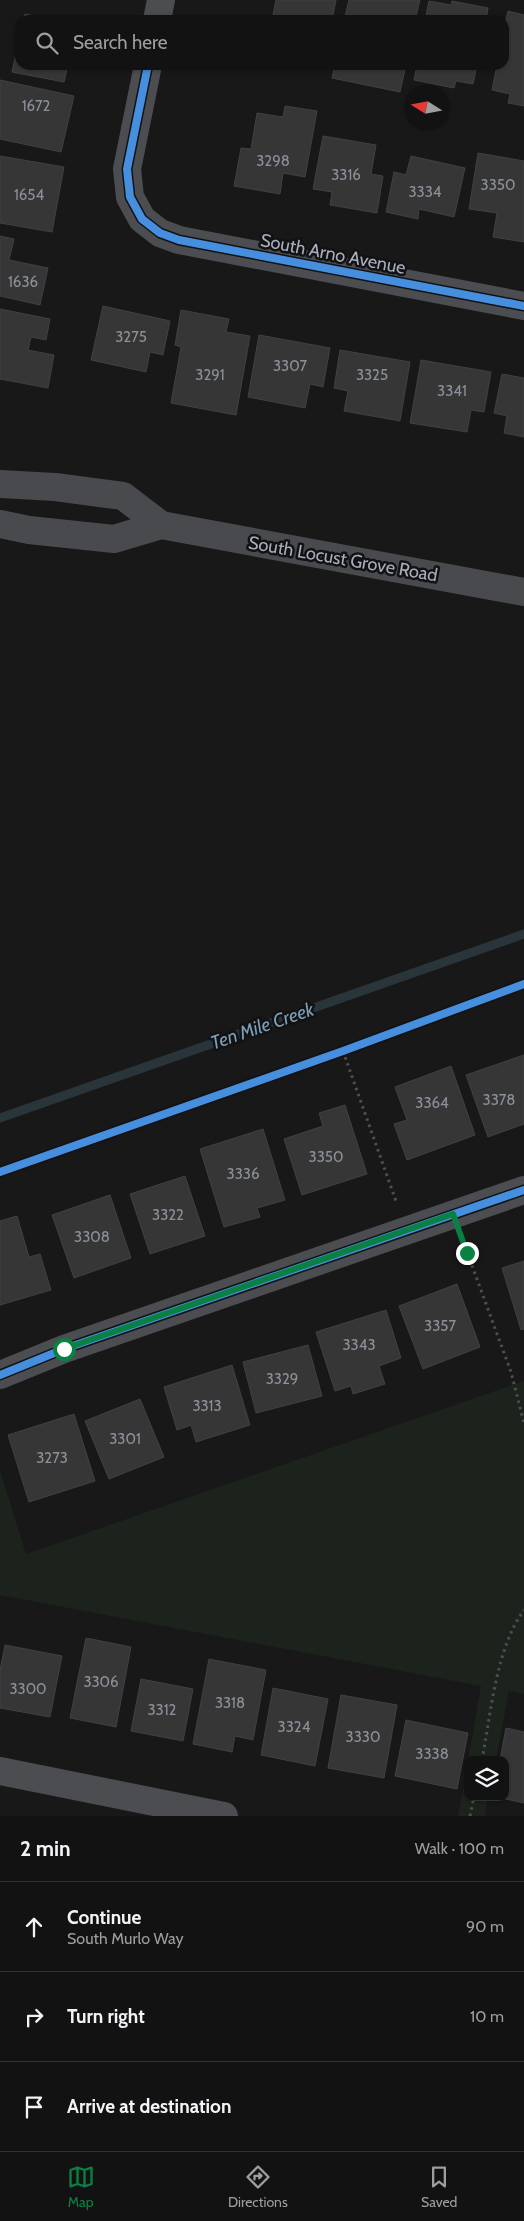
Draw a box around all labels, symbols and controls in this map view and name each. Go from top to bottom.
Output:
search box [15,15,509,70]
icon: search [33,29,61,57]
text: Search here [73,31,167,54]
north arrow [404,85,449,130]
house number: 1672 [22,97,50,115]
house number: 3298 [256,152,290,170]
house number: 3316 [331,166,361,184]
house number: 3350 [481,176,515,194]
house number: 3334 [408,183,442,201]
house number: 1654 [14,186,44,204]
street label: South Arno Avenue [258,229,408,279]
house number: 1636 [8,273,38,291]
house number: 3275 [115,328,147,346]
house number: 3307 [273,357,307,375]
house number: 3291 [195,366,225,384]
house number: 3325 [356,366,388,384]
house number: 3341 [437,382,467,400]
street label: South Locust Grove Road [247,532,439,586]
water label: Ten Mile Creek [207,997,318,1054]
house number: 3378 [483,1091,515,1109]
house number: 3364 [415,1094,449,1112]
house number: 3350 [309,1148,343,1166]
house number: 3336 [227,1165,259,1183]
house number: 3322 [152,1206,184,1224]
house number: 3308 [74,1228,110,1246]
route end [456,1242,479,1265]
house number: 3357 [424,1317,456,1335]
house number: 3343 [342,1336,376,1354]
route start [53,1338,76,1361]
house number: 3329 [266,1370,298,1388]
house number: 3313 [192,1397,222,1415]
house number: 3301 [109,1430,141,1448]
house number: 3273 [36,1449,68,1467]
house number: 3306 [83,1673,119,1691]
house number: 3300 [9,1680,47,1698]
house number: 3318 [215,1694,245,1712]
house number: 3312 [148,1701,177,1719]
house number: 3324 [278,1718,311,1736]
house number: 3330 [346,1728,380,1746]
house number: 3338 [415,1745,449,1763]
map controls [464,1756,509,1801]
button: layers [464,1756,509,1801]
text: 2 min [20,1836,71,1861]
text: Walk · 100 m [415,1839,504,1858]
text: Continue [67,1906,141,1929]
icon: ahead [20,1913,48,1941]
text: 90 m [466,1917,504,1936]
text: South Murlo Way [67,1929,183,1948]
icon: right [20,2003,48,2031]
text: Turn right [67,2005,145,2028]
text: 10 m [470,2007,504,2026]
icon: arrive [20,2093,48,2121]
text: Arrive at destination [67,2095,231,2118]
tab: Map [67,2163,95,2211]
tab: Directions [228,2163,288,2211]
tab: Saved [421,2163,457,2211]

